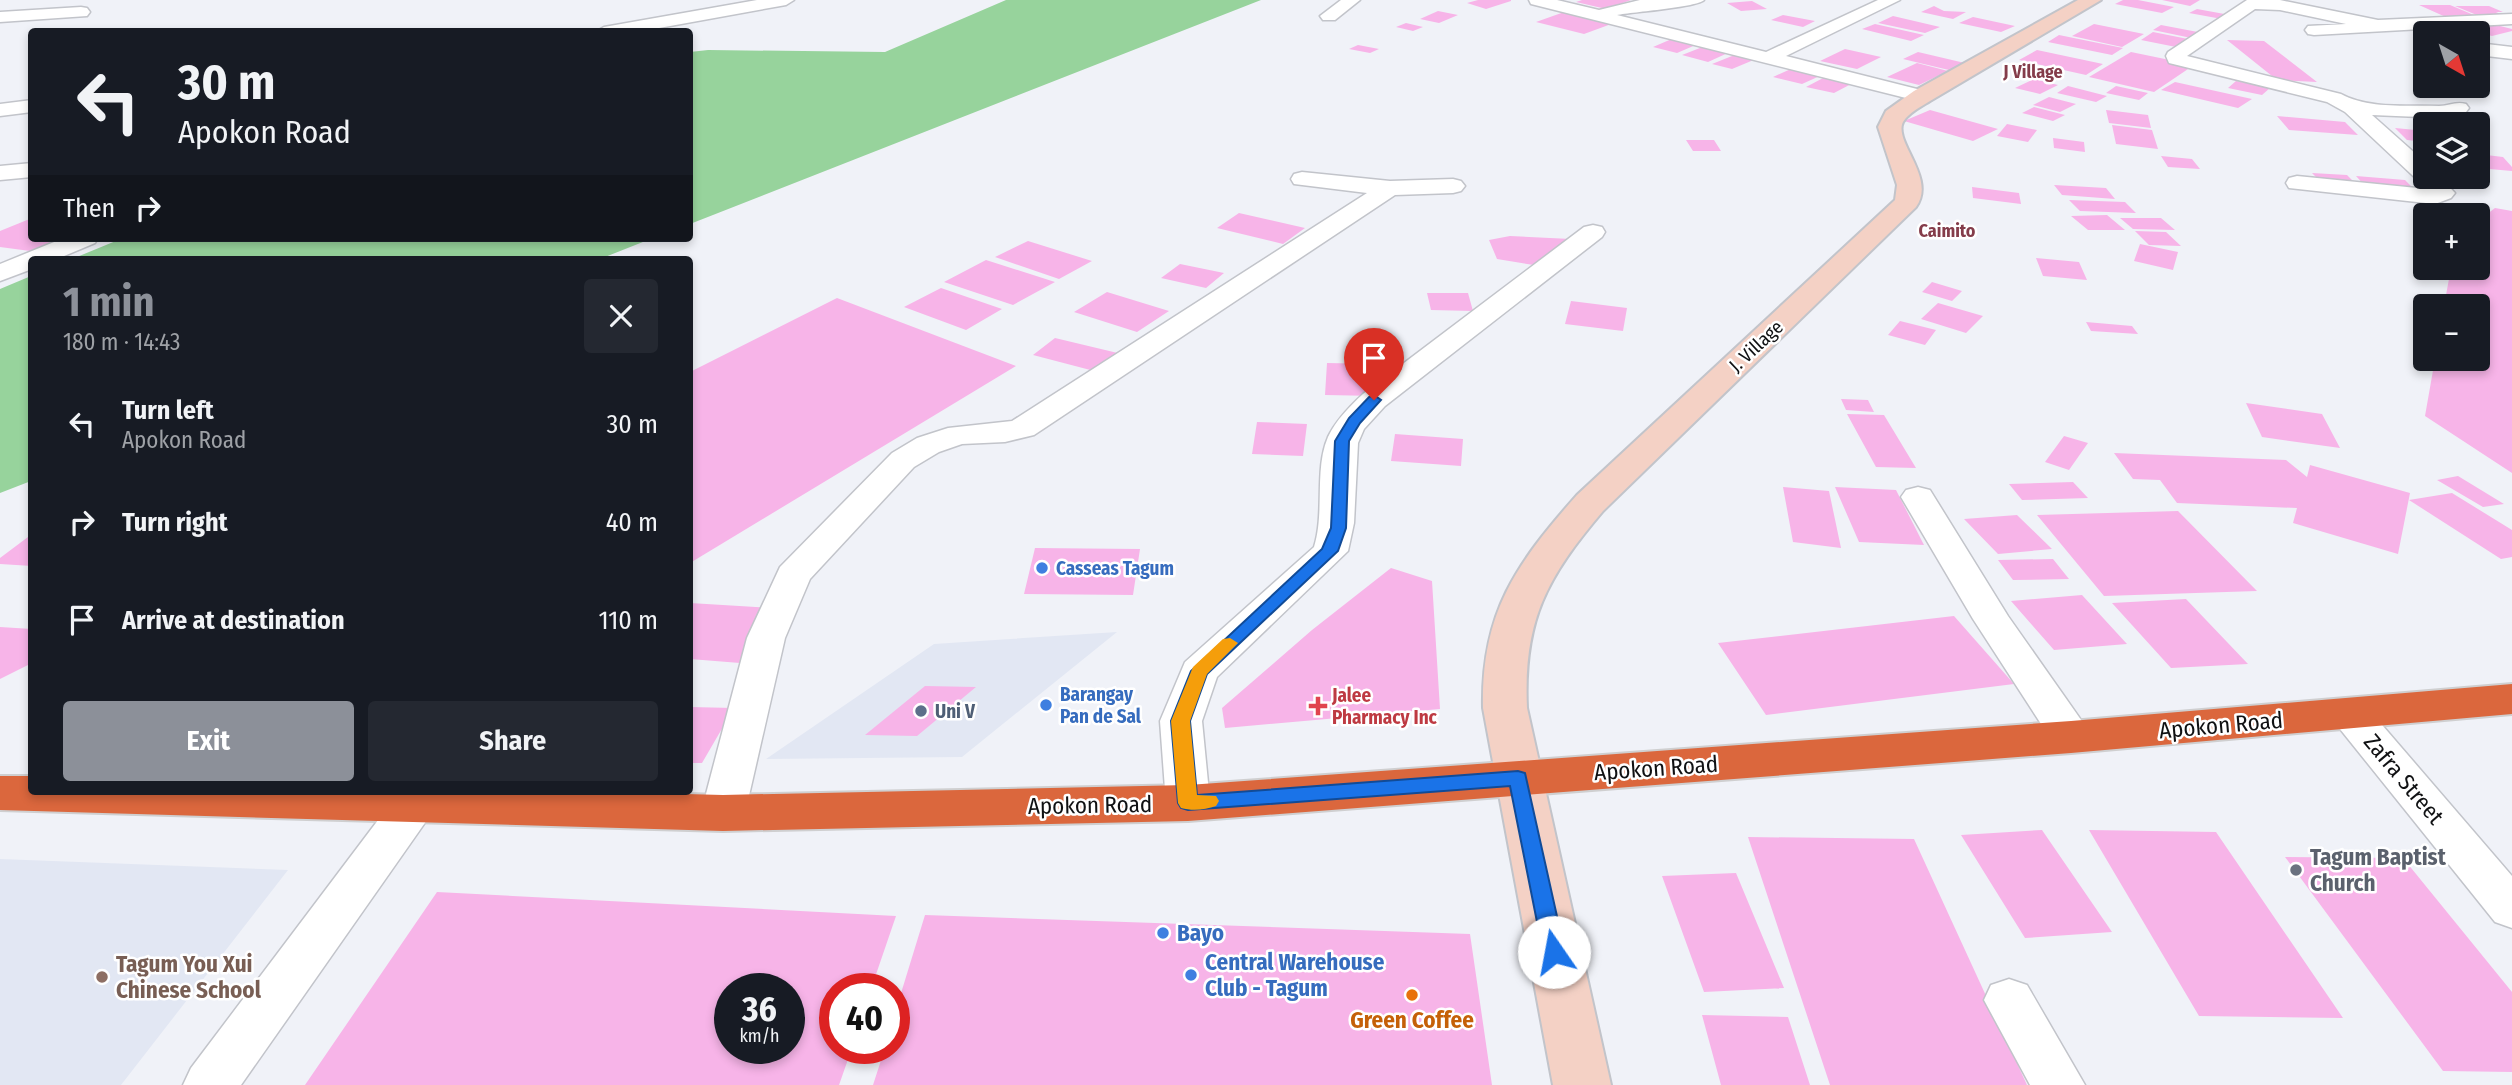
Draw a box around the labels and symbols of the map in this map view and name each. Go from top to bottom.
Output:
north arrow [2413,21,2490,98]
district label: J Village [2002,61,2063,83]
district label: Caimito [1919,220,1976,242]
street label: J. Village [1724,315,1788,377]
pin [1344,328,1404,400]
place label: Casseas Tagum [1056,557,1174,580]
marker: Casseas Tagum [1034,560,1050,576]
place label: Barangay Pan de Sal [1060,683,1142,728]
place label: Jalee Pharmacy Inc [1331,684,1438,729]
marker: Barangay Pan de Sal [1038,697,1054,713]
marker: Jalee Pharmacy Inc [1310,698,1326,714]
place label: Uni V [935,700,976,723]
marker: Uni V [913,703,929,719]
street label: Apokon Road [2158,706,2284,744]
street label: Zafra Street [2358,728,2450,830]
street label: Apokon Road [1593,750,1719,786]
street label: Apokon Road [1028,790,1152,820]
place label: Tagum Baptist Church [2310,843,2447,897]
marker: Tagum Baptist Church [2288,862,2304,878]
position arrow [1517,915,1591,989]
place label: Bayo [1177,919,1224,947]
marker: Bayo [1155,925,1171,941]
place label: Central Warehouse Club - Tagum [1205,948,1385,1002]
place label: Tagum You Xui Chinese School [116,950,262,1004]
marker: Central Warehouse Club - Tagum [1183,967,1199,983]
marker: Tagum You Xui Chinese School [94,969,110,985]
speed limit sign: 40 [819,973,910,1064]
marker: Green Coffee [1404,987,1420,1003]
place label: Green Coffee [1350,1006,1474,1034]

